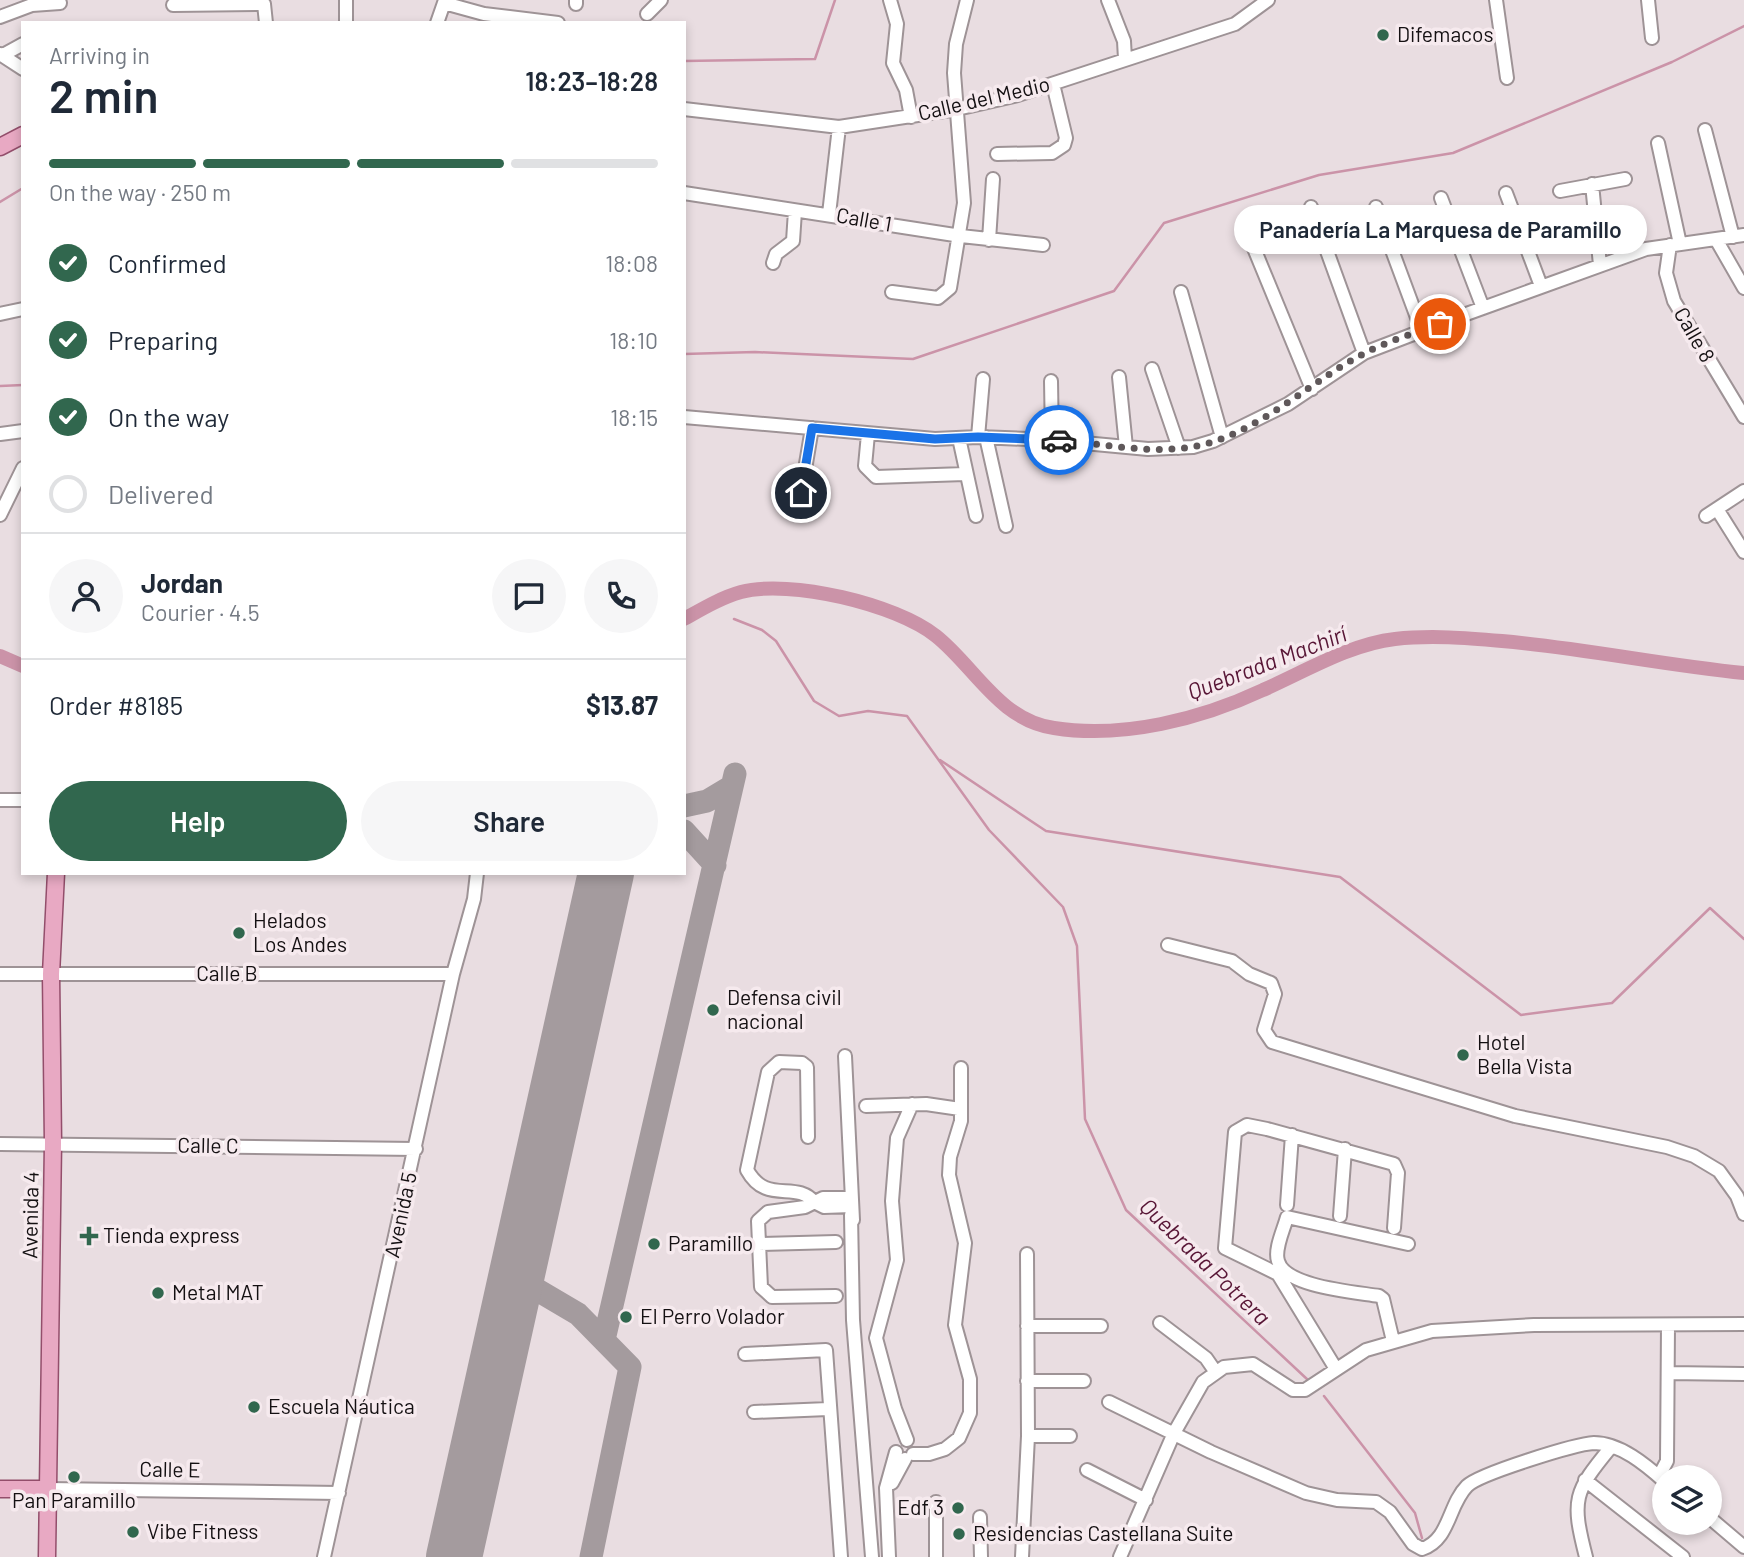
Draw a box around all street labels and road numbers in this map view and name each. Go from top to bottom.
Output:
street label: Calle del Medio [915,70,1052,125]
street label: Calle 1 [835,201,894,236]
street label: Calle 8 [1670,302,1721,366]
street label: Calle B [196,960,258,985]
street label: Calle C [177,1131,239,1158]
street label: Avenida 5 [378,1170,421,1260]
street label: Avenida 4 [16,1171,43,1259]
street label: Calle E [139,1455,201,1482]

